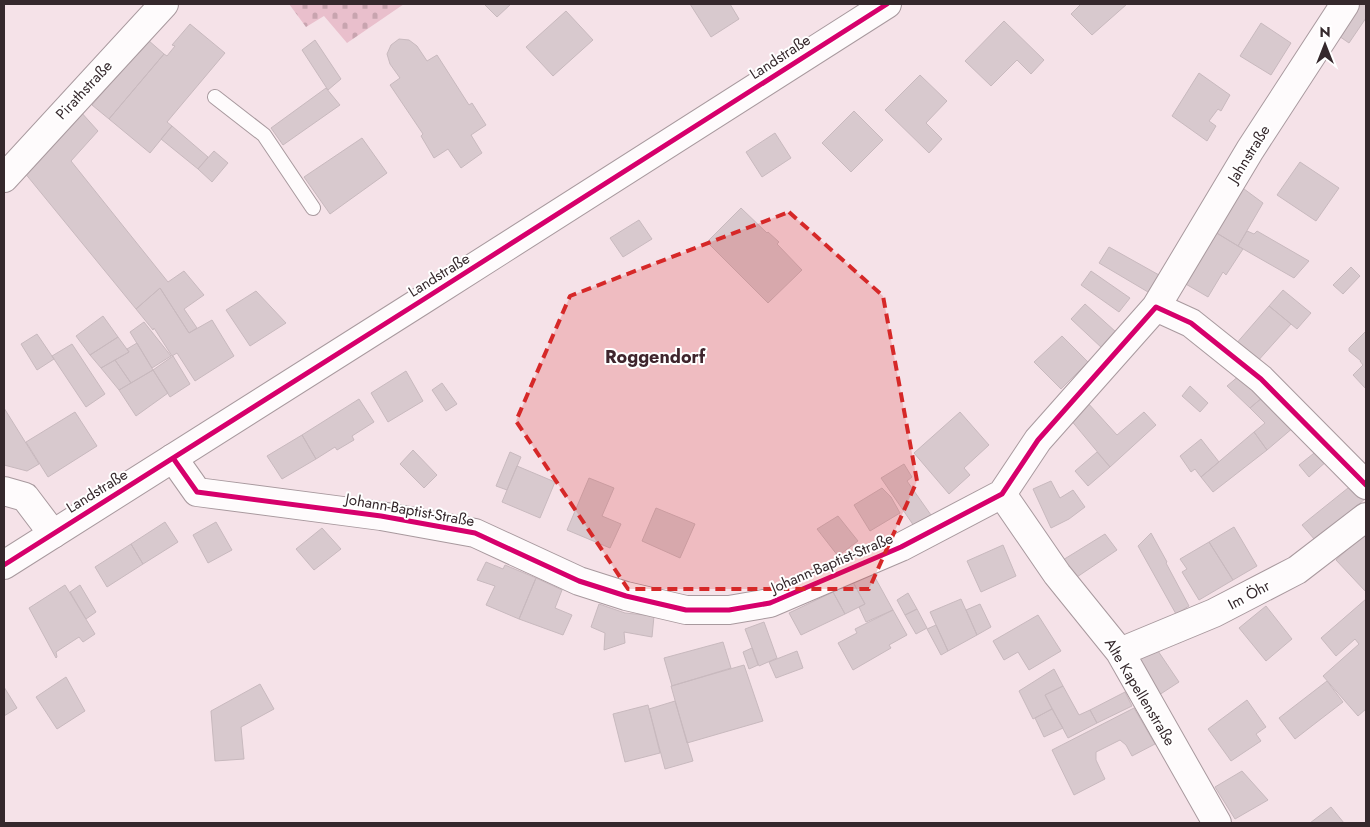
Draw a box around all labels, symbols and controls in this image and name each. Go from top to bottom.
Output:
north arrow [1300,20,1350,70]
text: N [1319,22,1331,42]
street label: Landstraße [745,29,815,85]
street label: Pirathstraße [51,55,118,125]
street label: Jahnstraße [1221,120,1276,189]
street label: Landstraße [404,247,474,303]
district label: Roggendorf [605,344,706,370]
street label: Landstraße [62,463,132,519]
street label: Johann-Baptist-Straße [342,487,476,532]
street label: Johann-Baptist-Straße [766,527,897,599]
street label: Im Öhr [1224,574,1275,615]
street label: Alte Kapellenstraße [1099,634,1181,750]

